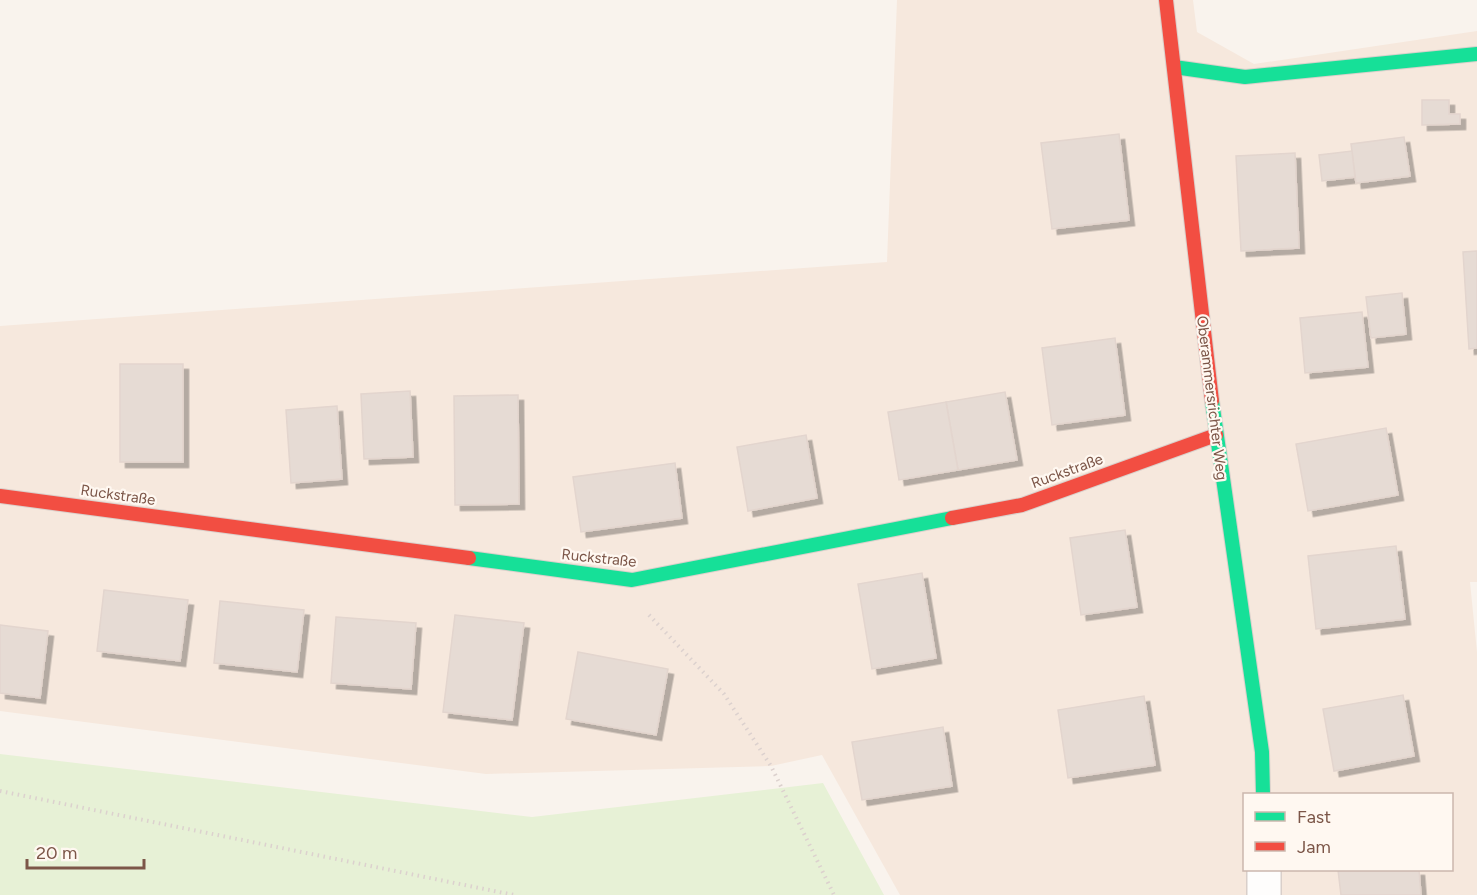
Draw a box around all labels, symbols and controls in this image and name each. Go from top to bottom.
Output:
street label: Oberammersrichter Weg [1193,315,1231,481]
street label: Ruckstraße [1029,450,1105,492]
street label: Ruckstraße [80,481,156,509]
street label: Ruckstraße [561,545,637,571]
legend [1243,793,1453,871]
text: Fast [1297,806,1331,828]
scale bar [27,832,144,870]
text: Jam [1297,836,1331,858]
text: 20 m [36,842,77,864]

